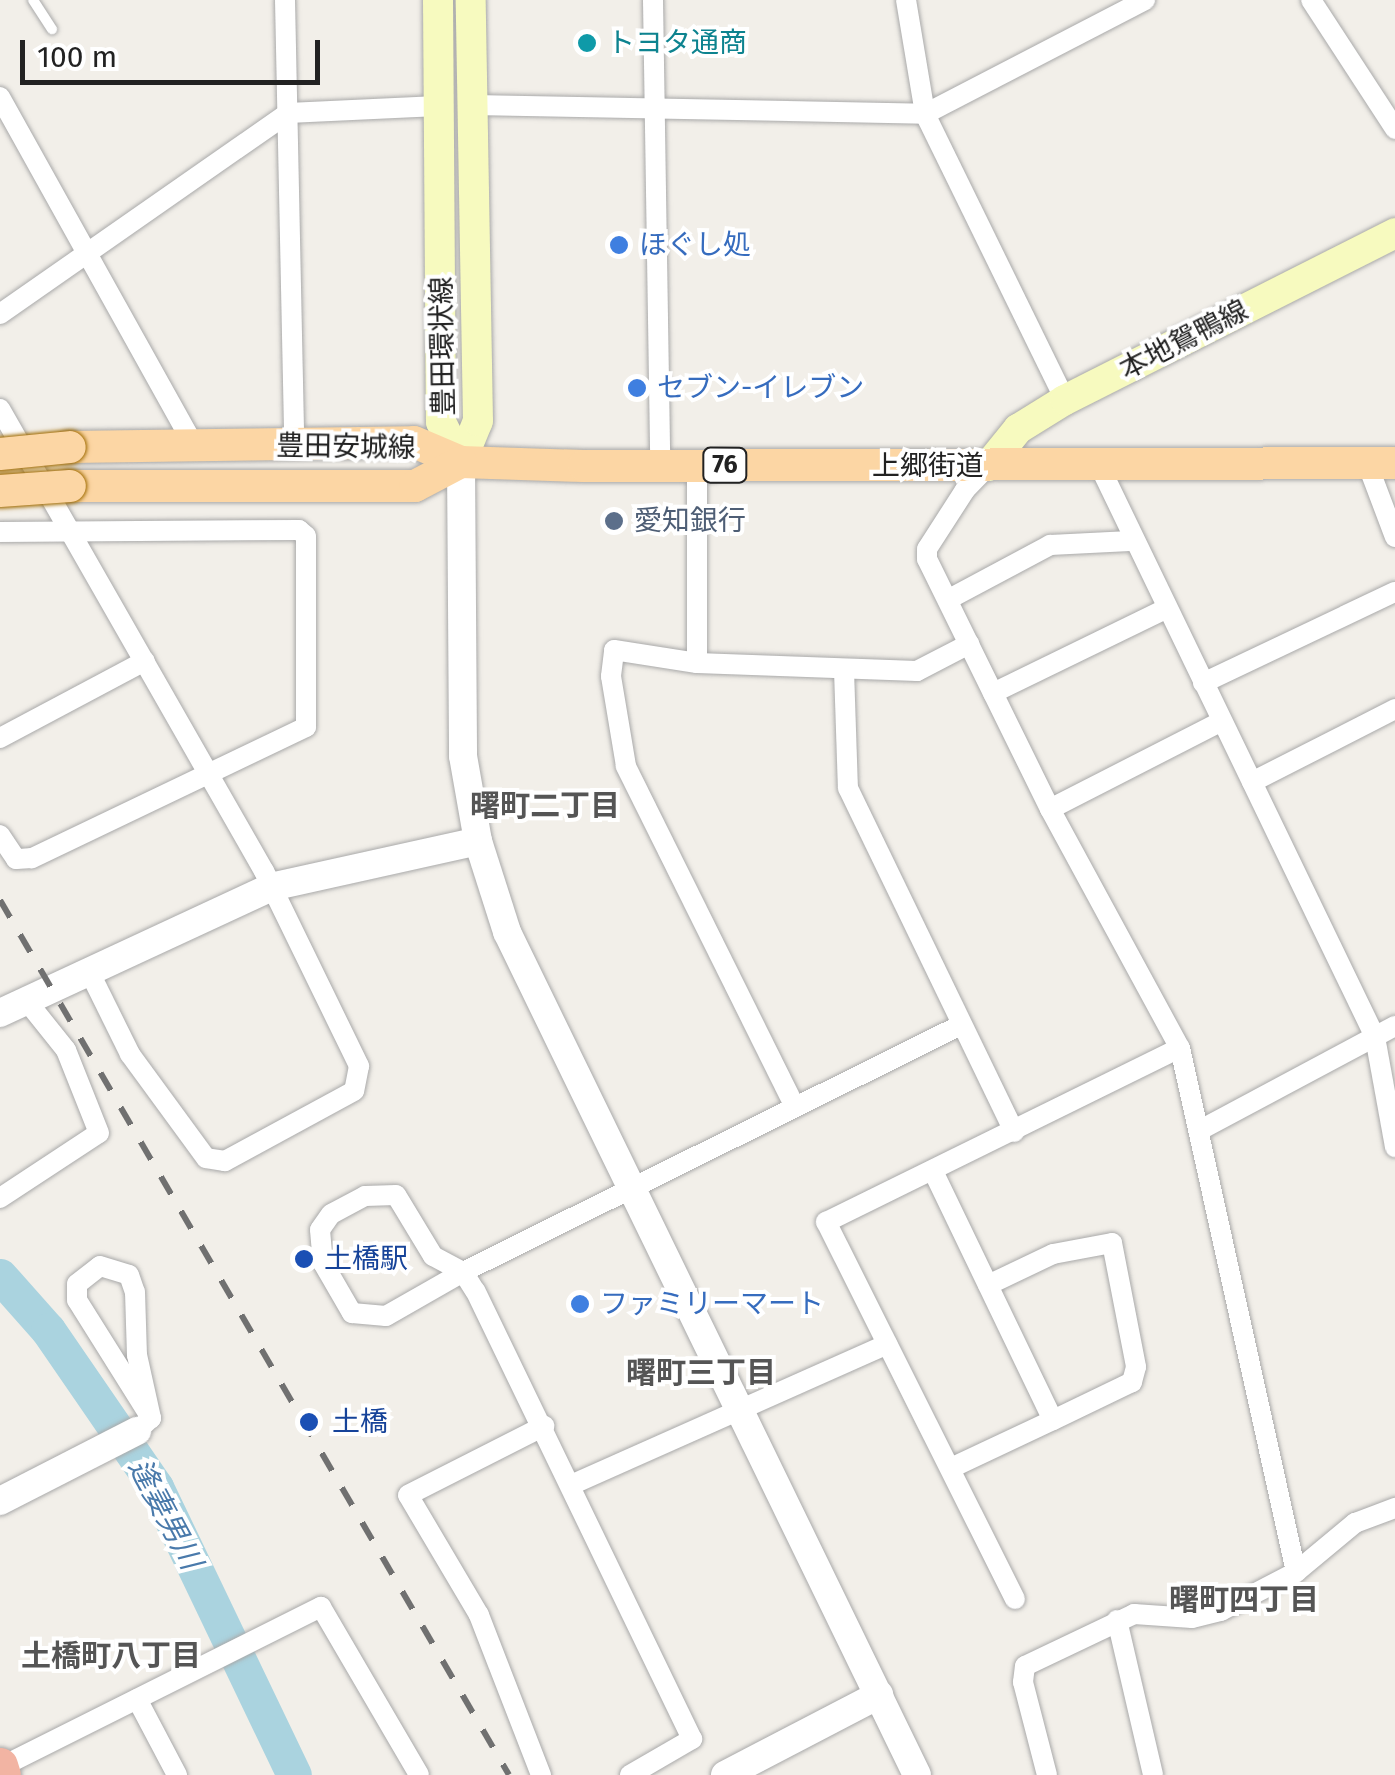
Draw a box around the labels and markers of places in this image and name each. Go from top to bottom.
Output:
place label: トヨタ通商 [607,26,747,60]
marker: トヨタ通商 [576,32,598,54]
place label: ほぐし処 [639,228,751,262]
marker: ほぐし処 [608,234,630,256]
place label: セブン-イレブン [657,371,864,405]
marker: セブン-イレブン [626,377,648,399]
place label: 愛知銀行 [634,504,746,538]
marker: 愛知銀行 [603,510,625,532]
place label: 土橋駅 [324,1242,408,1276]
marker: 土橋駅 [293,1248,315,1270]
place label: ファミリーマート [600,1287,824,1321]
marker: ファミリーマート [569,1293,591,1315]
place label: 土橋 [332,1405,388,1439]
marker: 土橋 [296,1409,322,1435]

